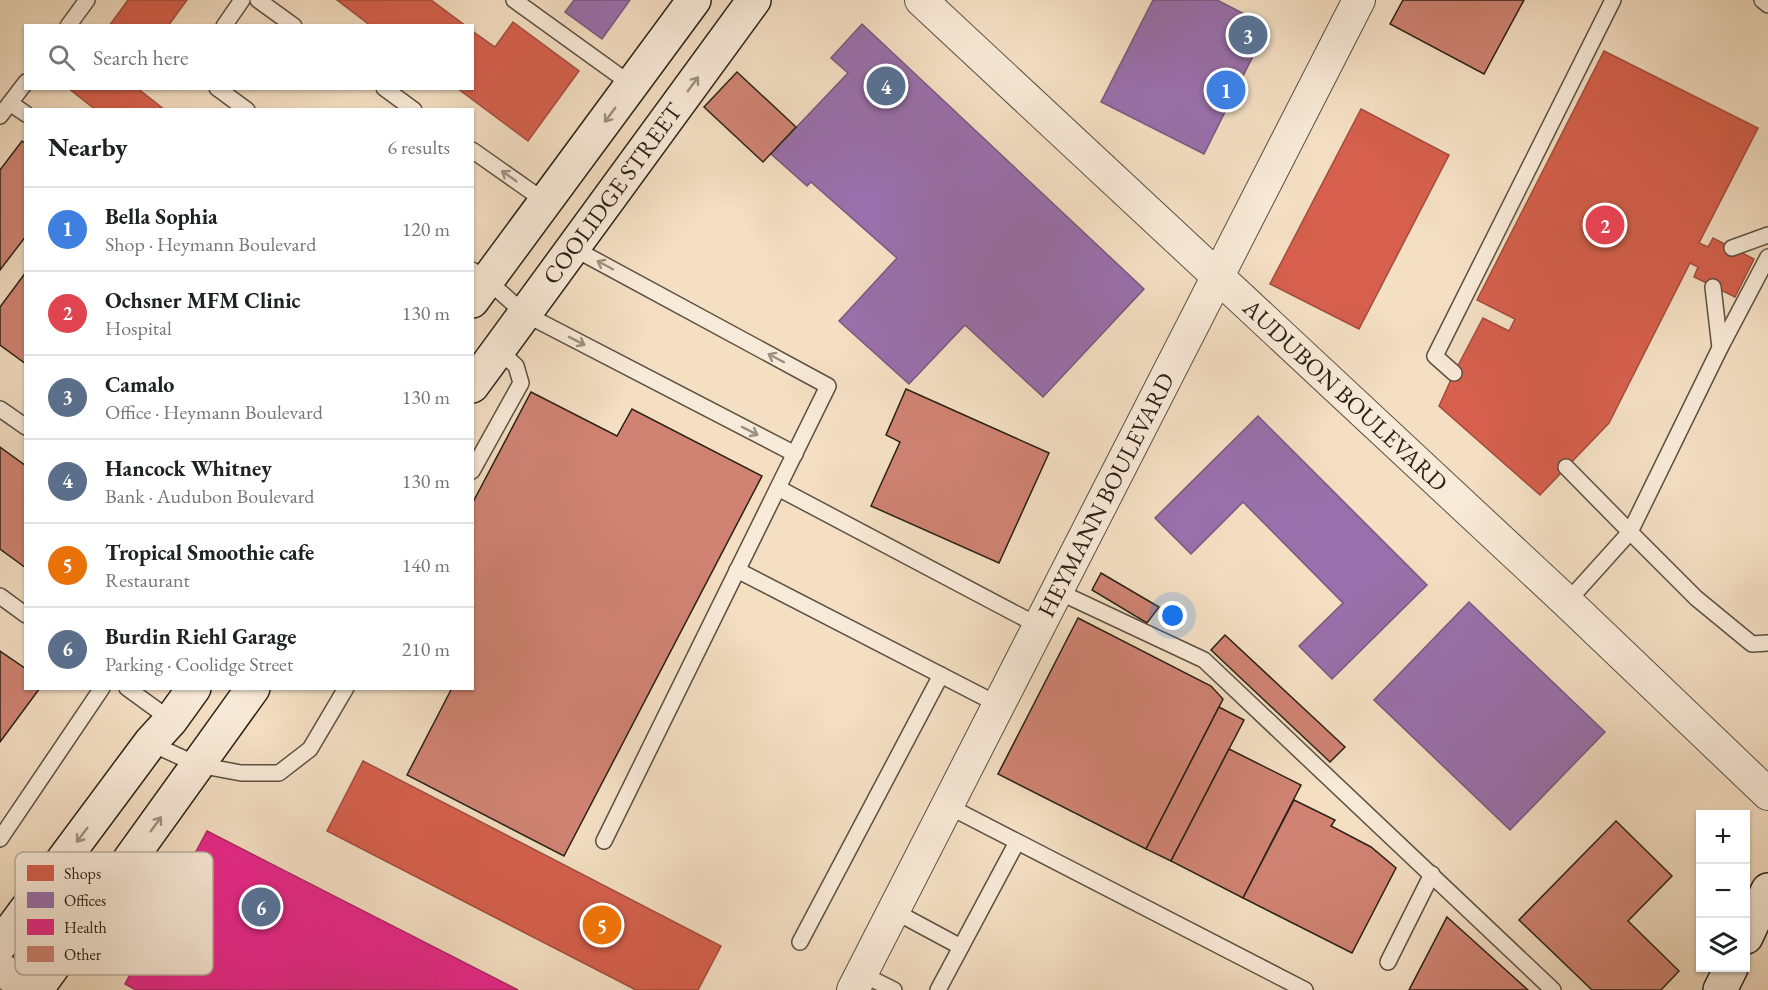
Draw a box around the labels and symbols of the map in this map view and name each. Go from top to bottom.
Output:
pin: 3 [1228,12,1268,57]
pin: 4 [866,64,906,109]
pin: 1 [1206,68,1246,112]
one-way arrow [686,77,699,93]
street label: COOLIDGE STREET [535,96,689,290]
one-way arrow [604,107,616,123]
one-way arrow [502,170,518,182]
pin: 2 [1586,202,1624,248]
one-way arrow [597,259,614,271]
street label: AUDUBON BOULEVARD [1236,291,1455,498]
one-way arrow [567,336,585,347]
one-way arrow [768,352,786,363]
street label: HEYMANN BOULEVARD [1030,367,1181,622]
one-way arrow [741,425,759,437]
your location [1158,601,1187,630]
one-way arrow [150,816,162,832]
one-way arrow [75,826,88,842]
legend [15,852,213,975]
text: Shops [64,863,101,884]
pin: 6 [242,884,280,930]
text: Offices [64,890,106,911]
pin: 5 [582,902,622,948]
text: Health [64,917,107,938]
text: Other [64,944,102,965]

